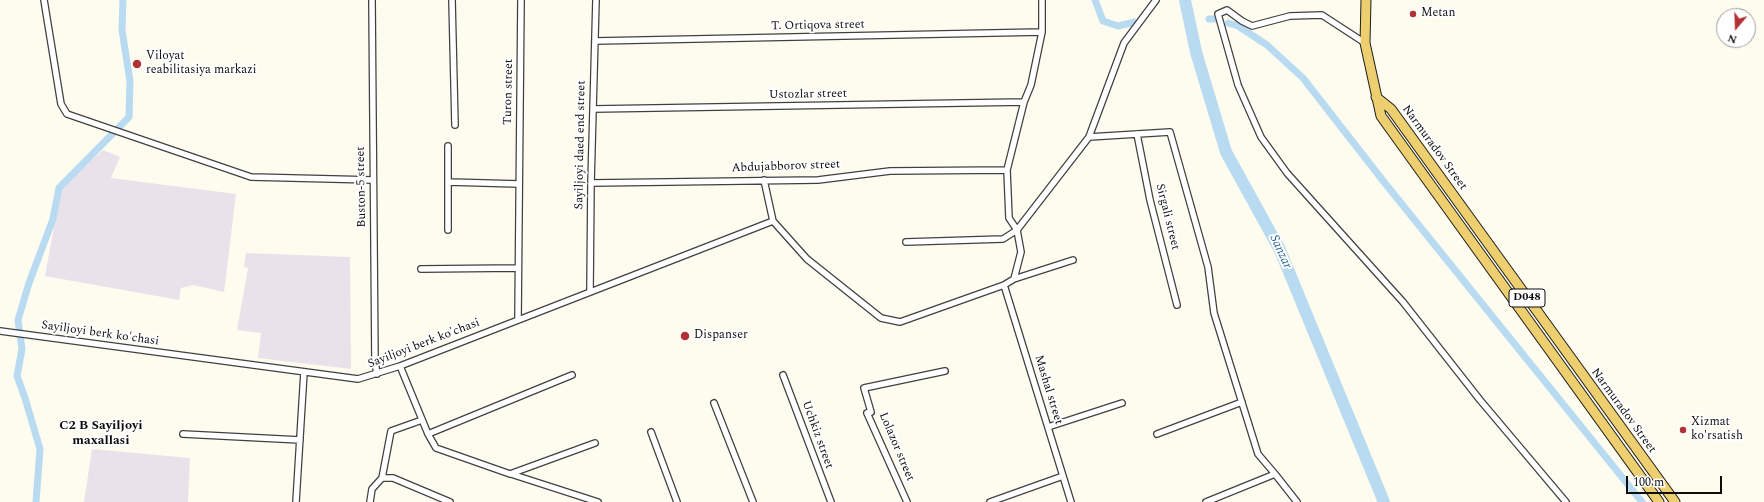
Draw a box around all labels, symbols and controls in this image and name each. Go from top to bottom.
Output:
place label: Metan [1421,7,1455,21]
north arrow [1716,8,1756,48]
marker: Metan [1408,9,1418,19]
street label: T. Ortiqova street [771,18,865,34]
text: N [1725,29,1739,48]
place label: Viloyat reabilitasiya markazi [146,50,257,78]
marker: Viloyat reabilitasiya markazi [131,58,143,70]
street label: Turon street [501,59,517,125]
street label: Sayiljoyi daed end street [573,80,589,210]
street label: Ustozlar street [769,87,847,103]
street label: Narmuradov Street [1398,103,1470,193]
street label: Buston-5 street [354,146,370,228]
street label: Abdujabborov street [732,158,840,176]
street label: Sirgali street [1152,183,1182,251]
water label: Sanzar [1265,233,1295,271]
road number: D048 [1509,289,1545,307]
street label: Sayiljoyi berk ko'chasi [366,316,482,372]
street label: Sayiljoyi berk ko'chasi [40,319,160,349]
place label: Dispanser [694,329,748,343]
marker: Dispanser [679,330,691,342]
street label: Mashal street [1031,354,1065,426]
street label: Narmuradov Street [1587,366,1659,456]
street label: Uchkiz street [798,399,836,471]
street label: Lolazor street [875,410,917,484]
place label: Xizmat ko'rsatish [1691,416,1743,444]
district label: C2 B Sayiljoyi maxallasi [59,418,143,449]
marker: Xizmat ko'rsatish [1678,425,1688,435]
scale bar [1628,468,1724,494]
text: 100 m [1633,473,1664,492]

